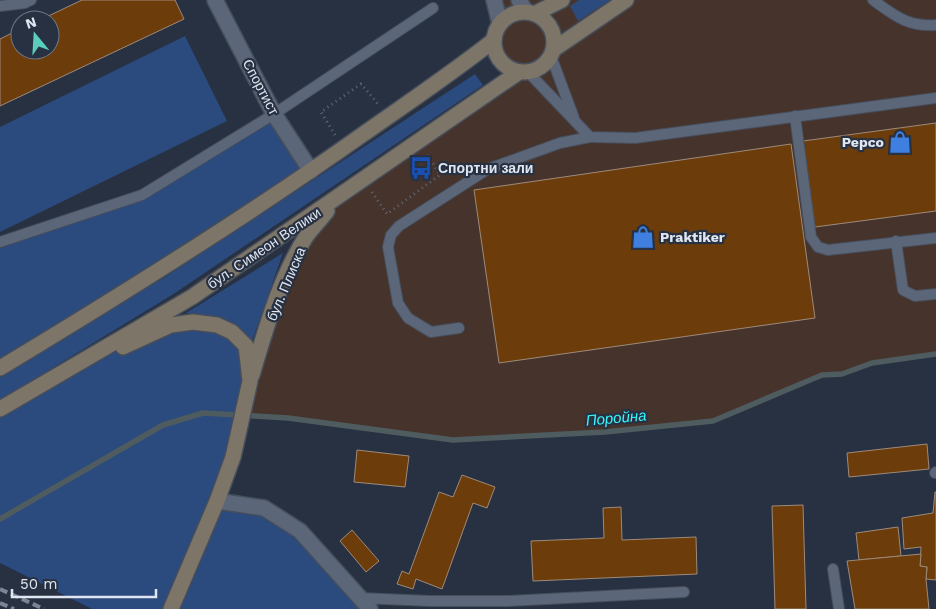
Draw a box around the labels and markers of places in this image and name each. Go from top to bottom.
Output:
shop icon: Pepco [887,129,913,155]
place label: Pepco [842,134,884,150]
bus stop icon: Спортни зали [408,155,434,181]
place label: Спортни зали [438,160,533,176]
shop icon: Praktiker [630,224,656,250]
place label: Praktiker [660,229,725,245]

